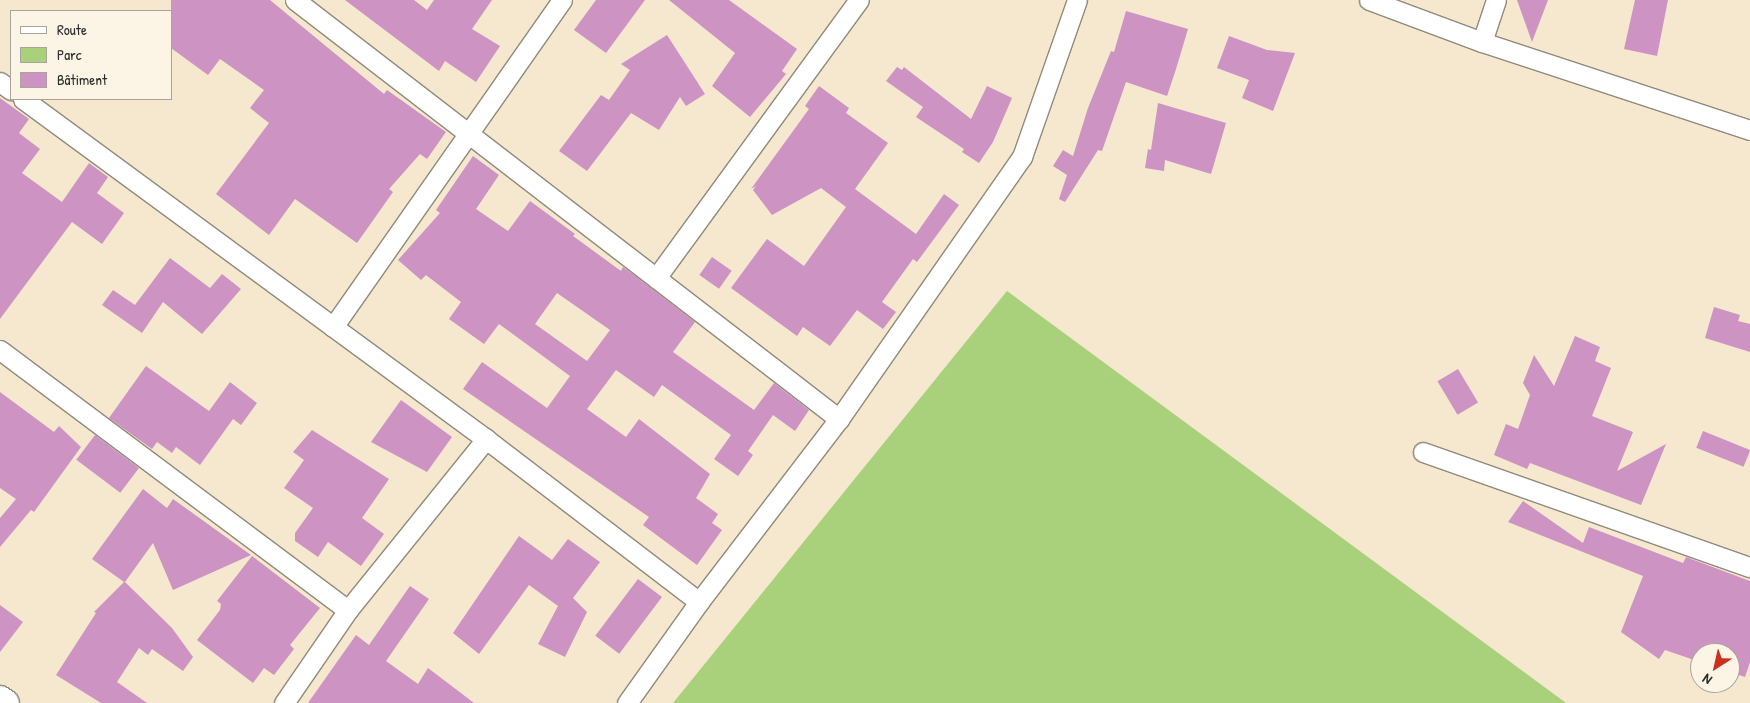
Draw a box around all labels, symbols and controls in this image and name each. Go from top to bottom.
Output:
legend [10,10,172,100]
text: Route [57,19,87,40]
text: Parc [57,44,82,65]
text: Bâtiment [57,69,107,90]
north arrow [1690,643,1740,693]
text: N [1698,670,1715,690]

